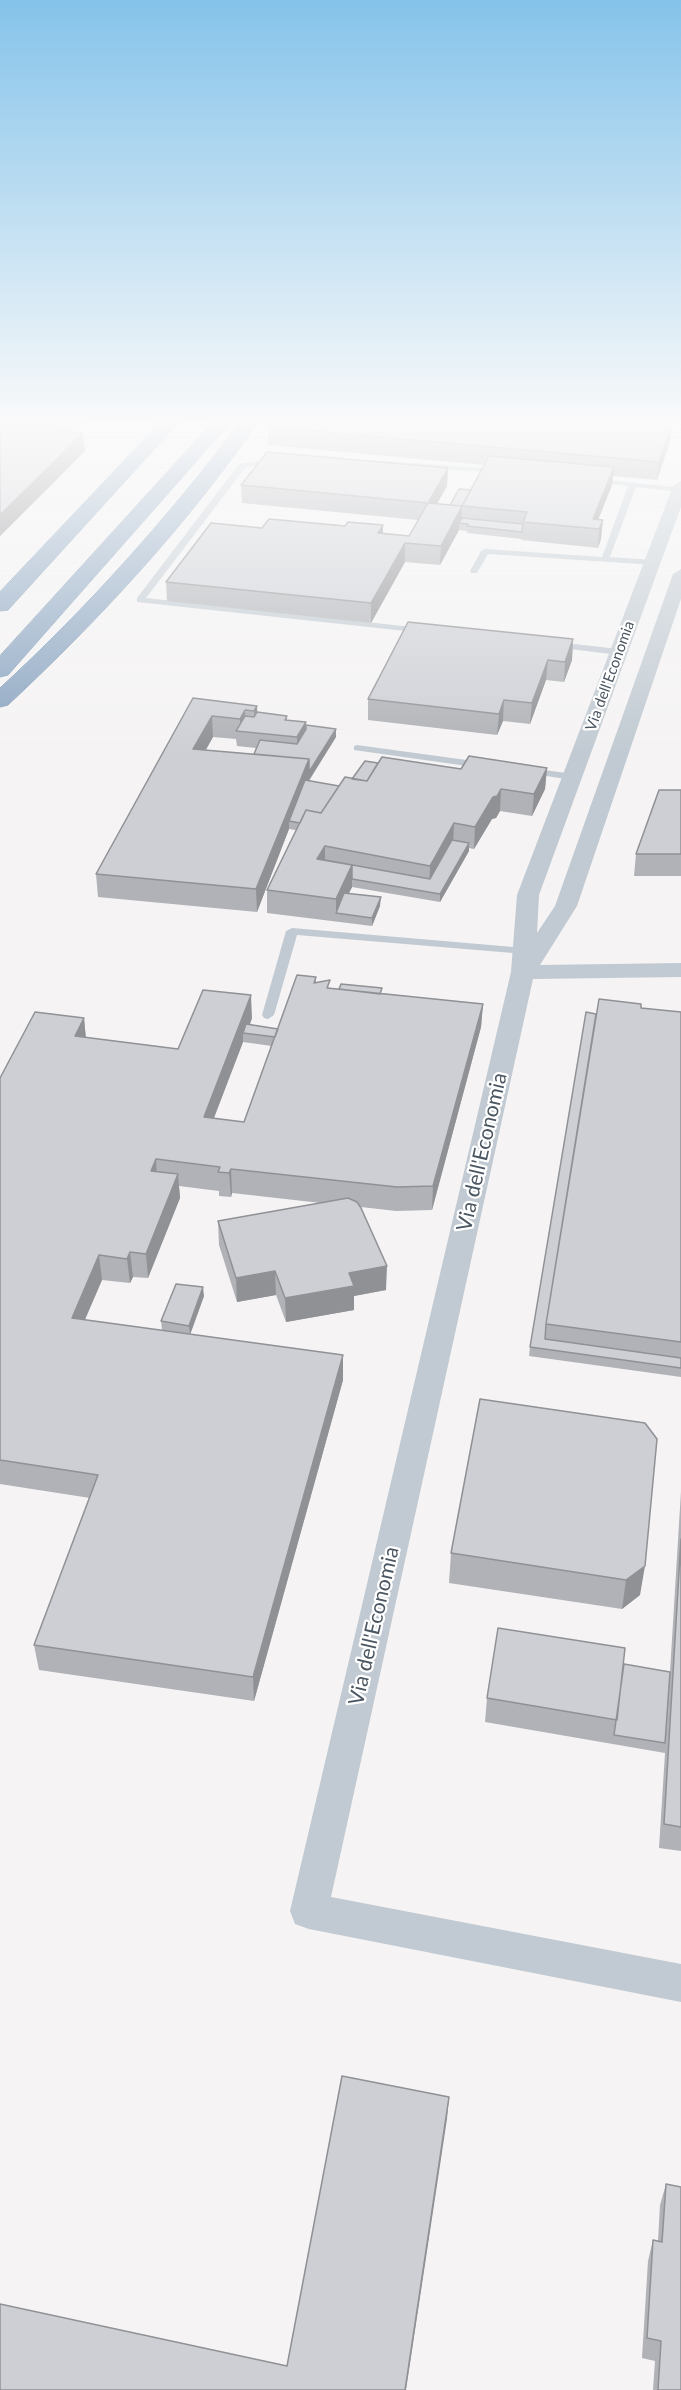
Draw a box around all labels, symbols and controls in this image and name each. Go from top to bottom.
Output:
street label: Via dell'Economia [582,619,638,733]
street label: Via dell'Economia [452,1070,512,1234]
street label: Via dell'Economia [344,1544,404,1708]

